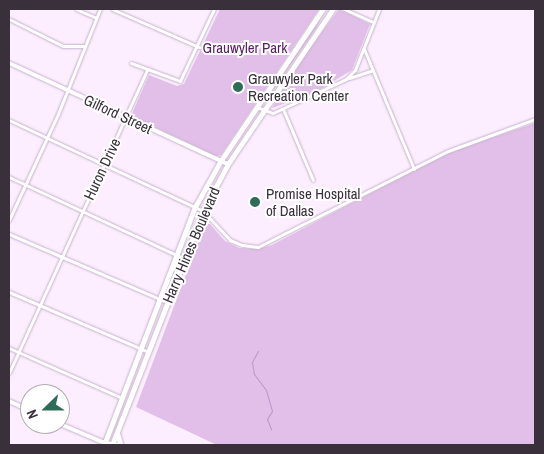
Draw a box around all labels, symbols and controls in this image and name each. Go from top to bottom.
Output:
park label: Grauwyler Park [203,39,287,57]
place label: Grauwyler Park Recreation Center [248,69,348,104]
marker: Grauwyler Park Recreation Center [232,81,244,93]
street label: Gilford Street [81,90,155,138]
street label: Huron Drive [80,135,124,203]
street label: Harry Hines Boulevard [158,184,224,306]
place label: Promise Hospital of Dallas [266,184,360,219]
marker: Promise Hospital of Dallas [248,195,262,209]
north arrow [20,384,70,434]
text: N [22,407,42,421]

